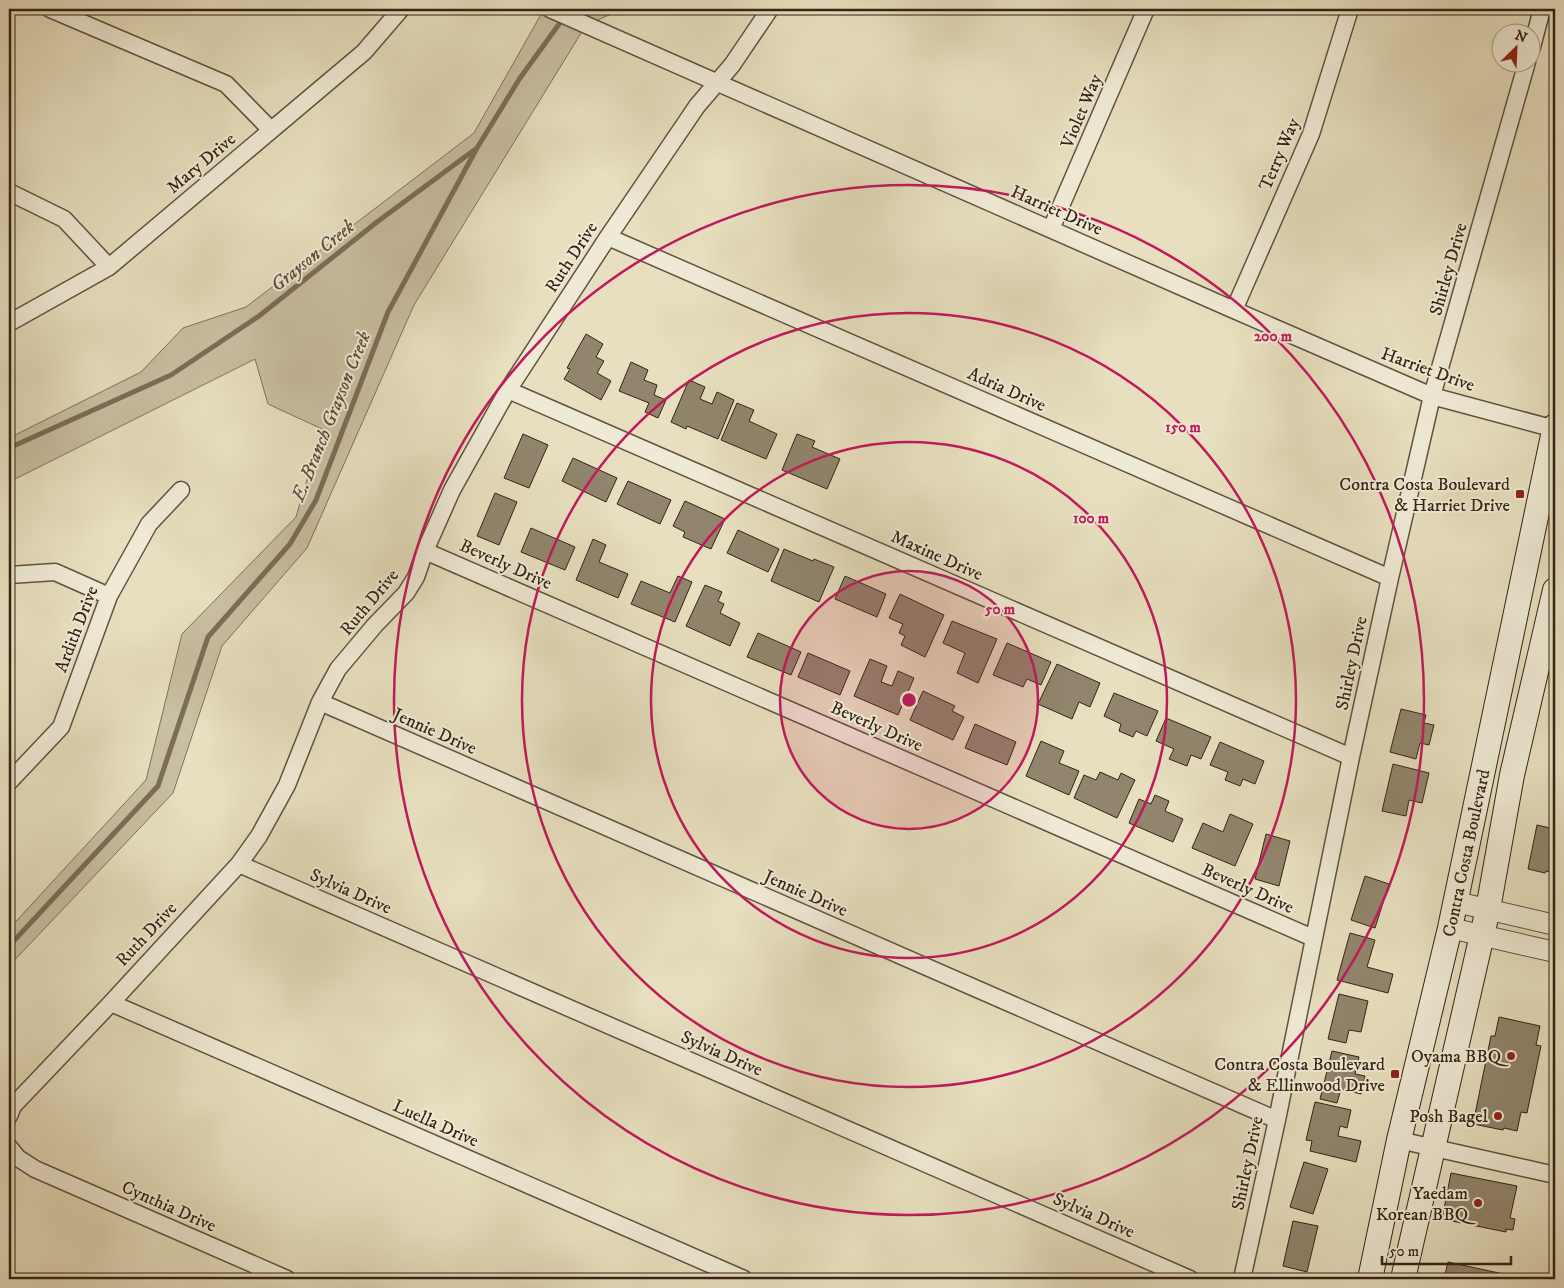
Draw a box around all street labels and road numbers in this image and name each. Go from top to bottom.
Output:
street label: Violet Way [1056,71,1108,153]
street label: Terry Way [1255,114,1305,194]
street label: Mary Drive [163,129,241,199]
street label: Harriet Drive [1007,181,1106,241]
street label: Ruth Drive [541,218,603,297]
street label: Shirley Drive [1425,220,1473,318]
street label: Harriet Drive [1378,343,1477,397]
street label: Adria Drive [964,363,1049,417]
street label: Maxine Drive [887,526,986,586]
street label: Beverly Drive [456,535,555,595]
street label: Ruth Drive [336,565,404,640]
street label: Ardith Drive [50,583,103,676]
street label: Shirley Drive [1331,614,1373,712]
street label: Beverly Drive [827,697,926,757]
street label: Jennie Drive [388,703,480,760]
street label: Contra Costa Boulevard [1438,767,1495,939]
street label: Beverly Drive [1198,859,1297,919]
street label: Sylvia Drive [306,864,395,920]
street label: Jennie Drive [759,865,851,922]
street label: Ruth Drive [111,898,182,971]
street label: Sylvia Drive [677,1026,766,1082]
street label: Luella Drive [389,1095,482,1153]
street label: Shirley Drive [1227,1114,1269,1212]
street label: Cynthia Drive [118,1176,219,1238]
street label: Sylvia Drive [1049,1188,1138,1244]

